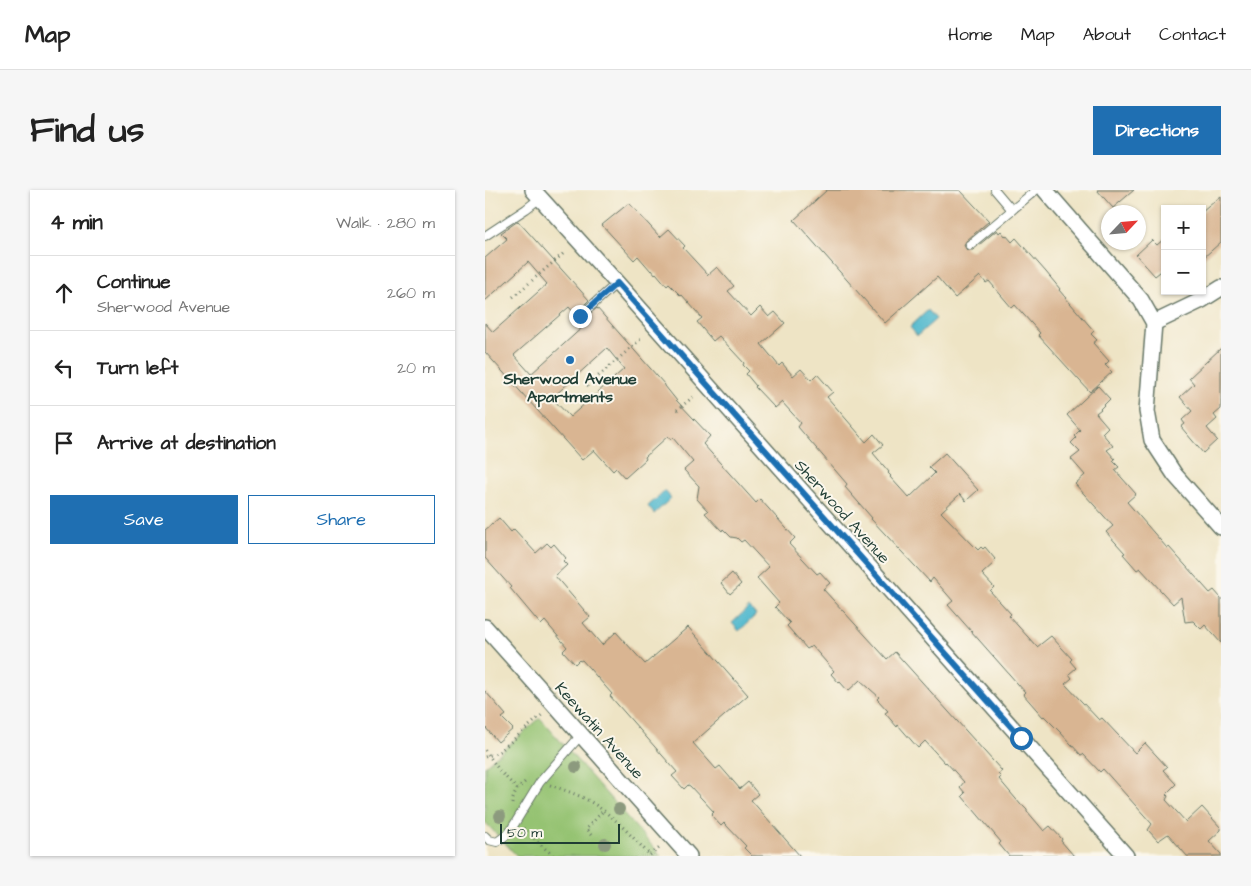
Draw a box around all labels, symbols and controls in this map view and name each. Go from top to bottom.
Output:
text: Map [25,18,70,52]
text: Home [948,22,993,47]
text: Map [1021,22,1055,47]
text: About [1083,22,1131,47]
text: Contact [1159,22,1226,47]
text: Find us [30,106,144,155]
button: Directions [1093,106,1221,155]
north arrow [1101,205,1146,250]
map controls [1161,205,1206,295]
button: + [1161,205,1206,250]
text: 4 min [50,208,103,237]
text: Walk · 280 m [336,212,435,234]
button: − [1161,250,1206,295]
text: Continue [97,269,171,296]
icon: ahead [50,279,78,307]
text: 260 m [387,282,435,304]
text: Sherwood Avenue [97,296,230,318]
route end [569,305,592,328]
icon: left [50,354,78,382]
marker: Sherwood Avenue Apartments [564,354,576,366]
text: Turn left [97,355,178,382]
text: 20 m [397,357,435,379]
place label: Sherwood Avenue Apartments [502,368,637,408]
icon: arrive [50,429,78,457]
text: Arrive at destination [97,430,276,457]
street label: Sherwood Avenue [790,455,895,569]
button: Save [50,495,238,544]
button: Share [248,495,435,544]
street label: Keewatin Avenue [550,677,649,784]
route start [1010,727,1033,750]
scale bar [500,821,620,844]
text: 50 m [507,823,542,843]

